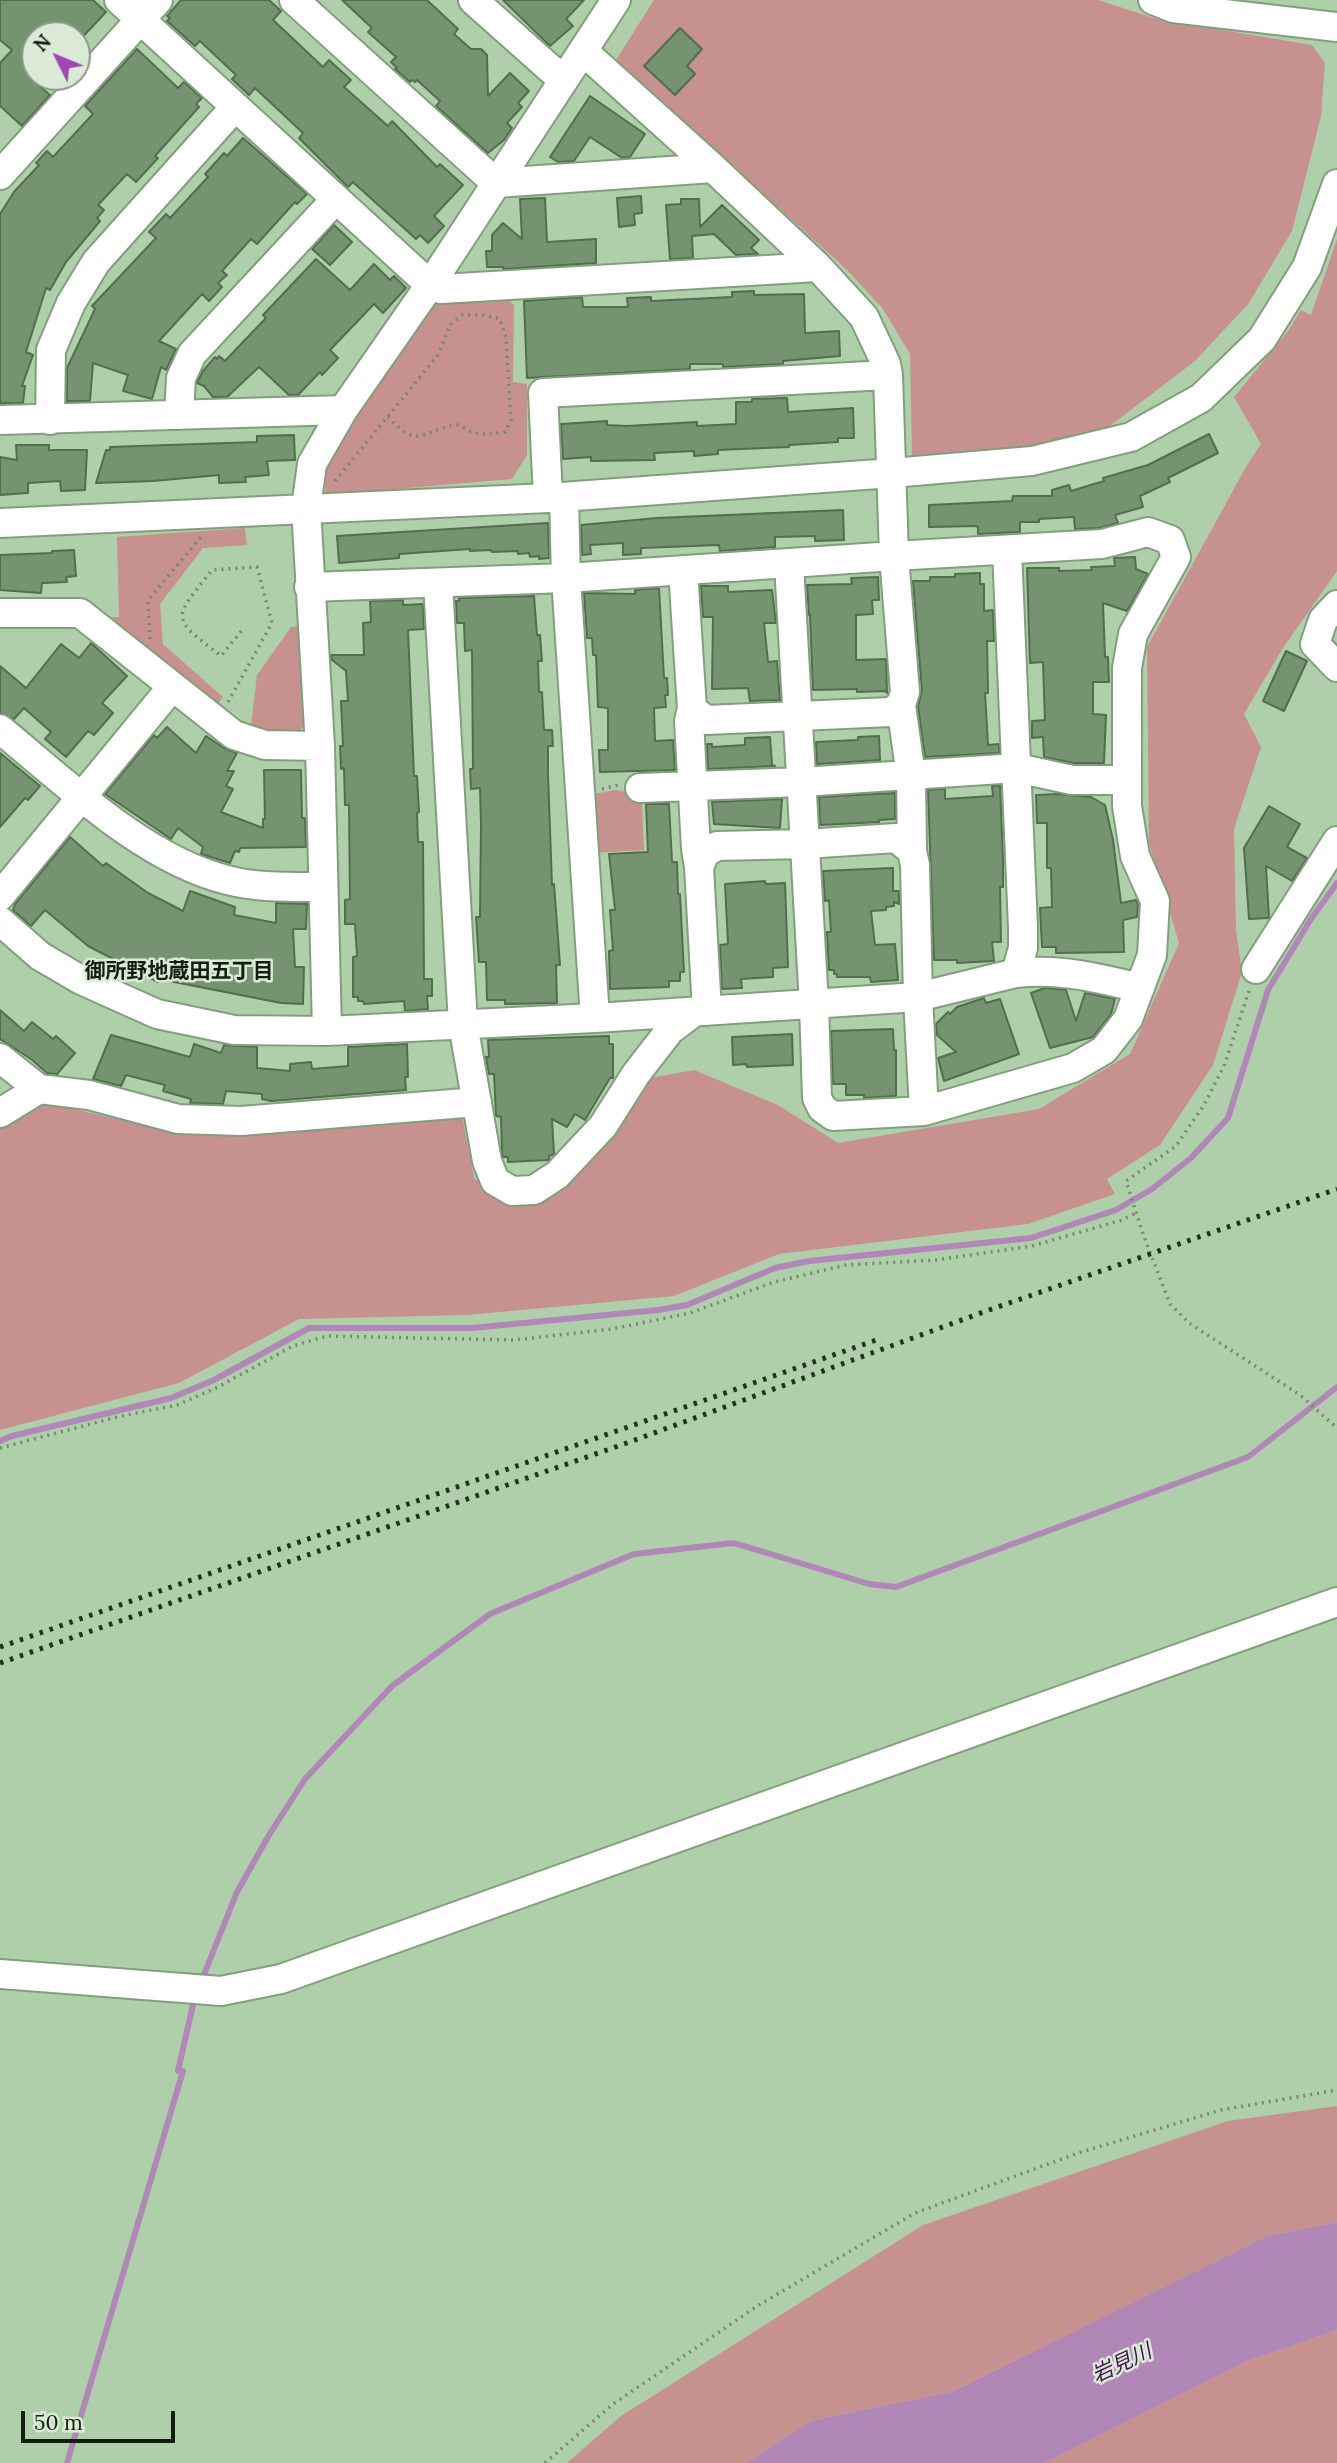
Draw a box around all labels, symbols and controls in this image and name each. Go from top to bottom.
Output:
north arrow [21,21,91,91]
text: N [28,29,56,57]
district label: 御所野地蔵田五丁目 [85,959,273,985]
water label: 岩見川 [1088,2339,1156,2389]
scale bar [24,2396,178,2440]
text: 50 m [34,2409,83,2436]

